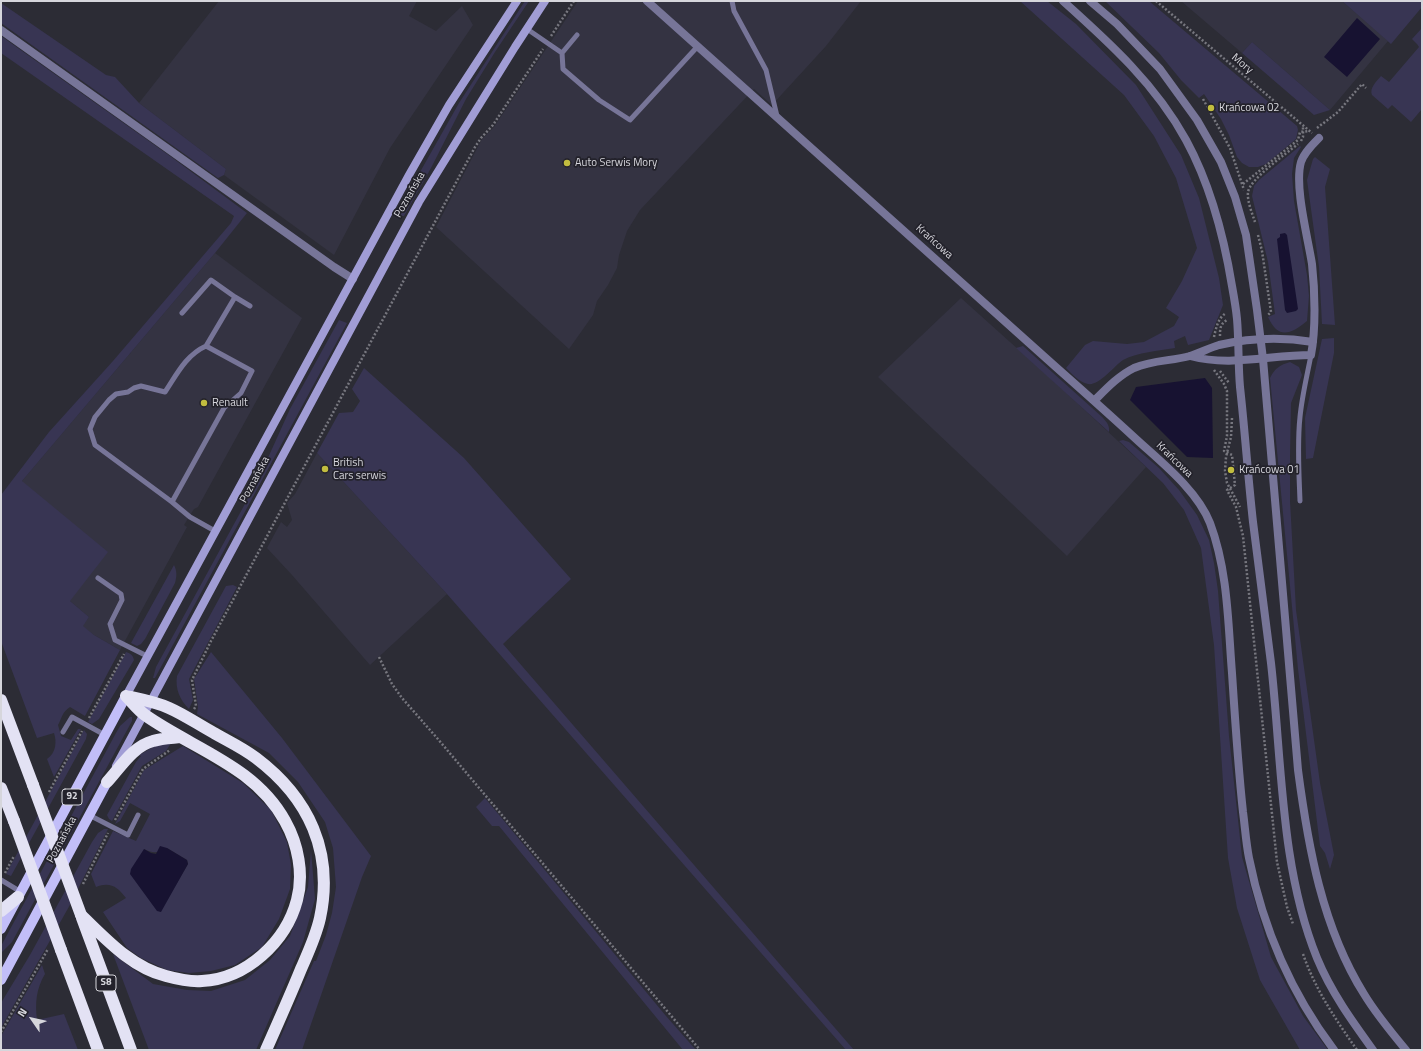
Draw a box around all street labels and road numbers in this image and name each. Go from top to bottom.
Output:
street label: Mory [1229,51,1255,77]
street label: Poznańska [392,170,428,220]
street label: Krańcowa [913,222,955,262]
street label: Krańcowa [1153,439,1195,481]
street label: Poznańska [237,455,273,505]
road number: 92 [62,789,82,805]
street label: Poznańska [44,815,80,865]
road number: S8 [96,975,116,991]

